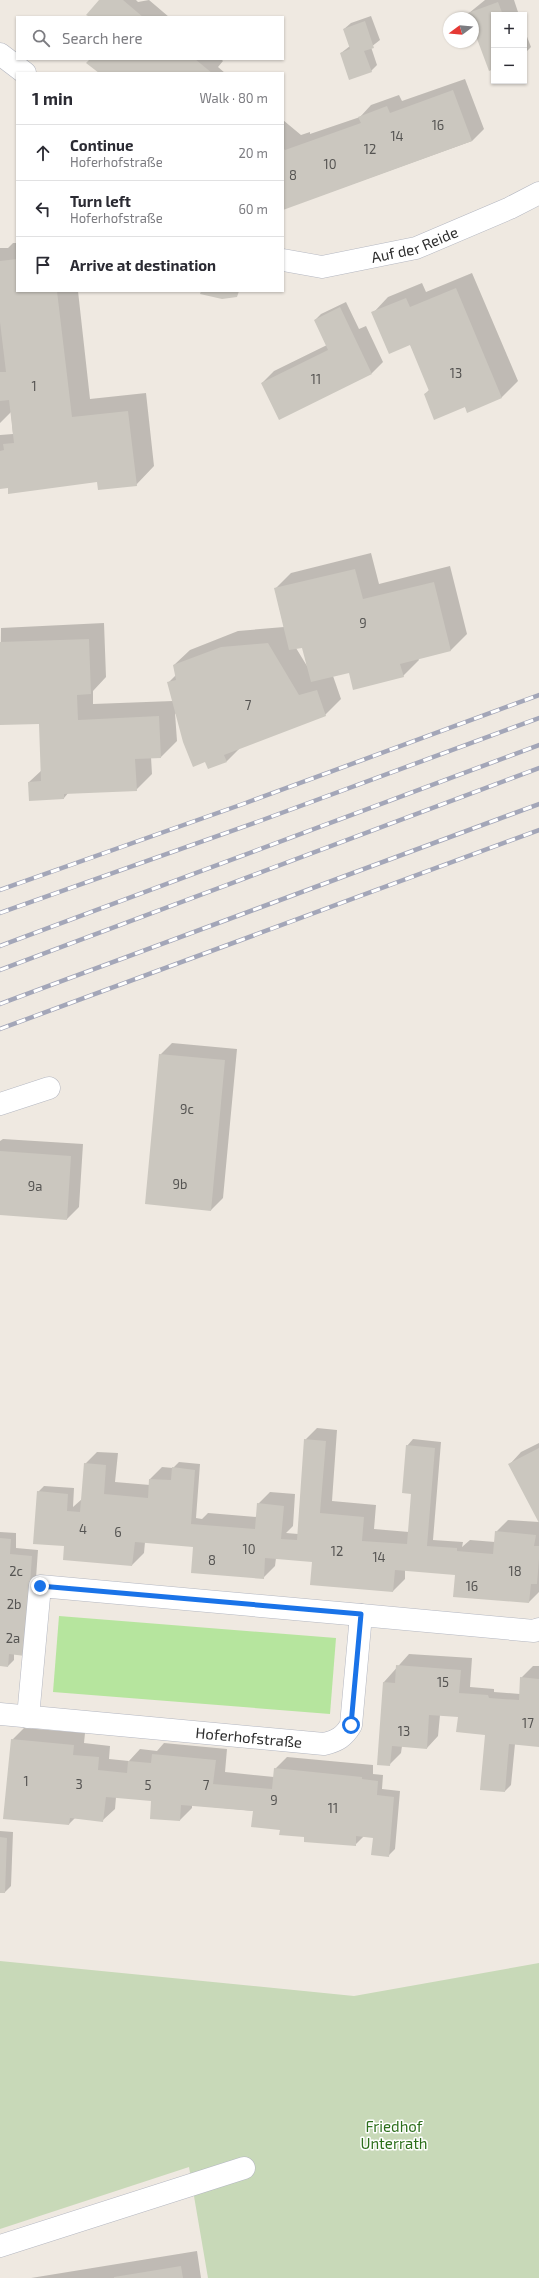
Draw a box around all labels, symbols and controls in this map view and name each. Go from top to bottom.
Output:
north arrow [443,12,479,48]
map controls [491,12,527,84]
button: + [491,12,527,48]
search box [16,16,284,60]
icon: search [30,27,52,49]
text: Search here [62,29,143,47]
button: − [491,48,527,84]
text: 1 min [32,88,73,108]
text: Walk · 80 m [199,90,268,106]
house number: 16 [432,117,444,133]
house number: 14 [390,128,404,144]
text: Continue [70,136,133,154]
house number: 12 [364,141,376,157]
icon: ahead [32,142,54,164]
text: 20 m [239,145,268,161]
text: Hoferhofstraße [70,154,163,170]
house number: 10 [323,156,337,172]
house number: 8 [289,167,297,183]
text: Turn left [70,192,131,210]
icon: left [32,198,54,220]
text: 60 m [238,201,268,217]
text: Hoferhofstraße [70,210,163,226]
street label: Auf der Reide [370,222,460,266]
icon: arrive [32,254,54,276]
text: Arrive at destination [70,256,216,274]
house number: 13 [450,365,462,381]
house number: 11 [311,371,321,387]
house number: 1 [31,378,37,394]
house number: 9 [359,615,367,631]
house number: 7 [245,697,252,713]
house number: 9c [180,1101,194,1117]
house number: 9b [173,1176,187,1192]
house number: 9a [28,1178,42,1194]
house number: 4 [79,1521,87,1537]
house number: 6 [114,1524,122,1540]
house number: 10 [242,1541,256,1557]
house number: 12 [331,1543,343,1559]
house number: 14 [372,1549,386,1565]
house number: 8 [208,1552,216,1568]
house number: 2c [9,1563,23,1579]
house number: 18 [508,1563,522,1579]
route end [31,1577,49,1595]
house number: 16 [466,1578,478,1594]
house number: 2b [7,1596,21,1612]
house number: 2a [6,1630,20,1646]
house number: 15 [437,1674,449,1690]
house number: 17 [522,1715,534,1731]
route start [342,1716,360,1734]
street label: Hoferhofstraße [195,1723,303,1751]
house number: 13 [398,1723,410,1739]
house number: 1 [23,1773,29,1789]
house number: 3 [75,1776,83,1792]
house number: 5 [145,1777,152,1793]
house number: 7 [203,1777,210,1793]
house number: 9 [270,1792,278,1808]
house number: 11 [328,1800,338,1816]
park label: Friedhof Unterrath [360,2117,428,2152]

